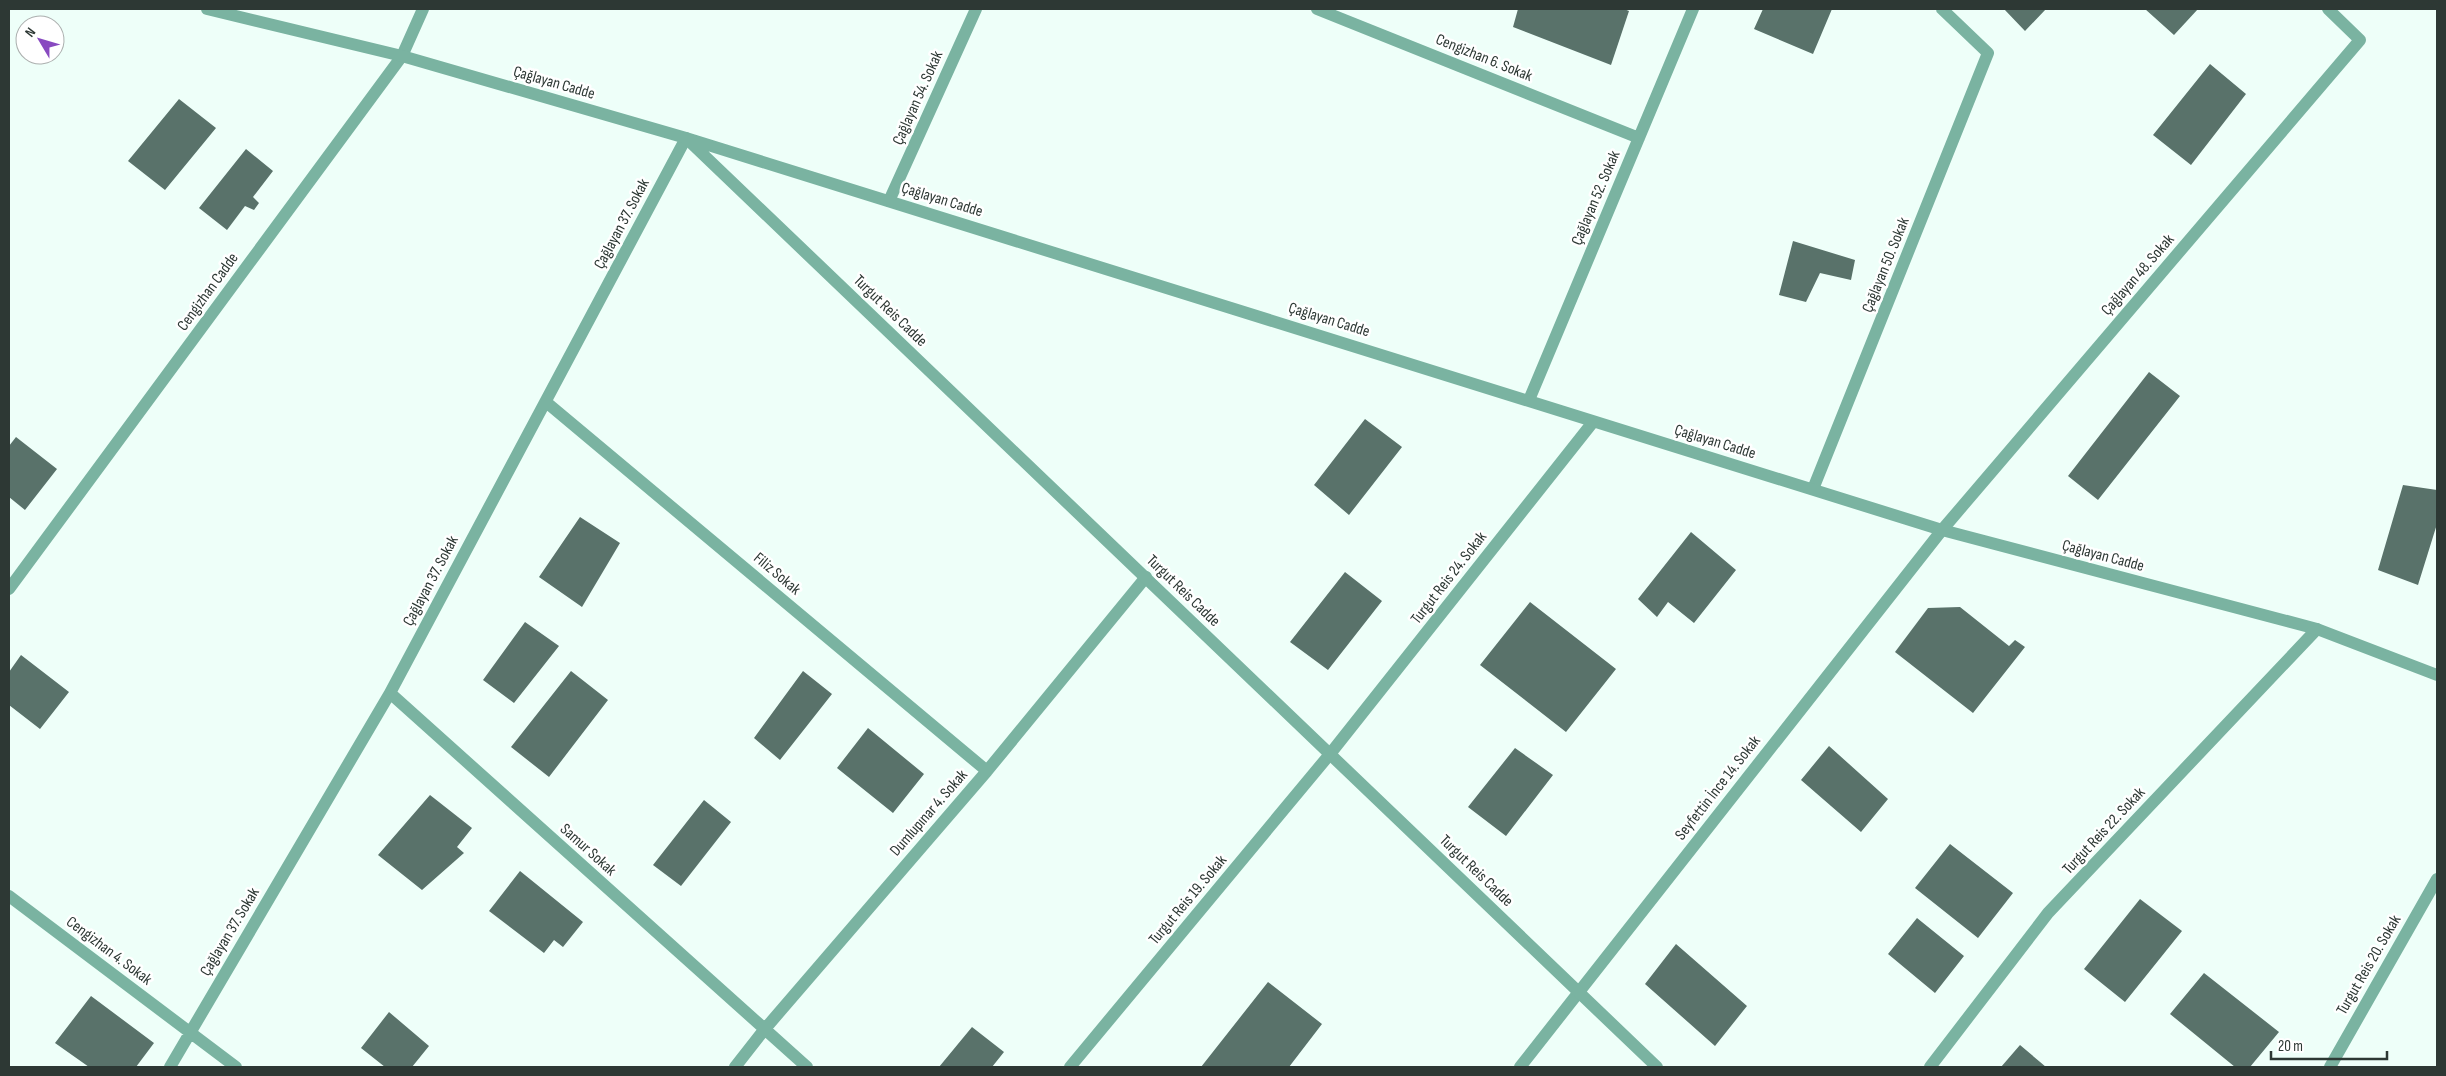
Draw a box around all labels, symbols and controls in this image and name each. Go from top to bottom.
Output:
north arrow [15,15,65,65]
text: N [21,24,39,40]
street label: Cengizhan 6. Sokak [1433,30,1535,86]
street label: Çağlayan 54. Sokak [889,48,947,148]
street label: Çağlayan Cadde [511,62,597,104]
street label: Çağlayan 52. Sokak [1568,148,1624,248]
street label: Çağlayan 37. Sokak [590,176,654,272]
street label: Çağlayan Cadde [899,179,985,221]
street label: Çağlayan 50. Sokak [1858,215,1914,315]
street label: Çağlayan 48. Sokak [2097,230,2179,320]
street label: Cengizhan Cadde [173,249,243,335]
street label: Turgut Reis Cadde [849,271,931,351]
street label: Çağlayan Cadde [1286,299,1372,341]
street label: Çağlayan Cadde [1672,421,1758,463]
street label: Turgut Reis 24. Sokak [1407,528,1491,628]
street label: Çağlayan 37. Sokak [399,533,463,629]
street label: Çağlayan Cadde [2060,536,2146,576]
street label: Filiz Sokak [750,549,804,599]
street label: Turgut Reis Cadde [1142,551,1224,631]
street label: Seyfettin İnce 14. Sokak [1671,732,1765,844]
street label: Dumlupınar 4. Sokak [886,766,972,860]
street label: Turgut Reis 22. Sokak [2059,783,2149,879]
street label: Samur Sokak [556,820,620,880]
street label: Turgut Reis Cadde [1435,831,1517,911]
street label: Turgut Reis 19. Sokak [1145,851,1231,949]
street label: Çağlayan 37. Sokak [196,884,264,980]
street label: Turgut Reis 20. Sokak [2333,912,2405,1018]
street label: Cengizhan 4. Sokak [62,913,156,989]
scale bar [2271,1028,2387,1060]
text: 20 m [2278,1037,2303,1056]

